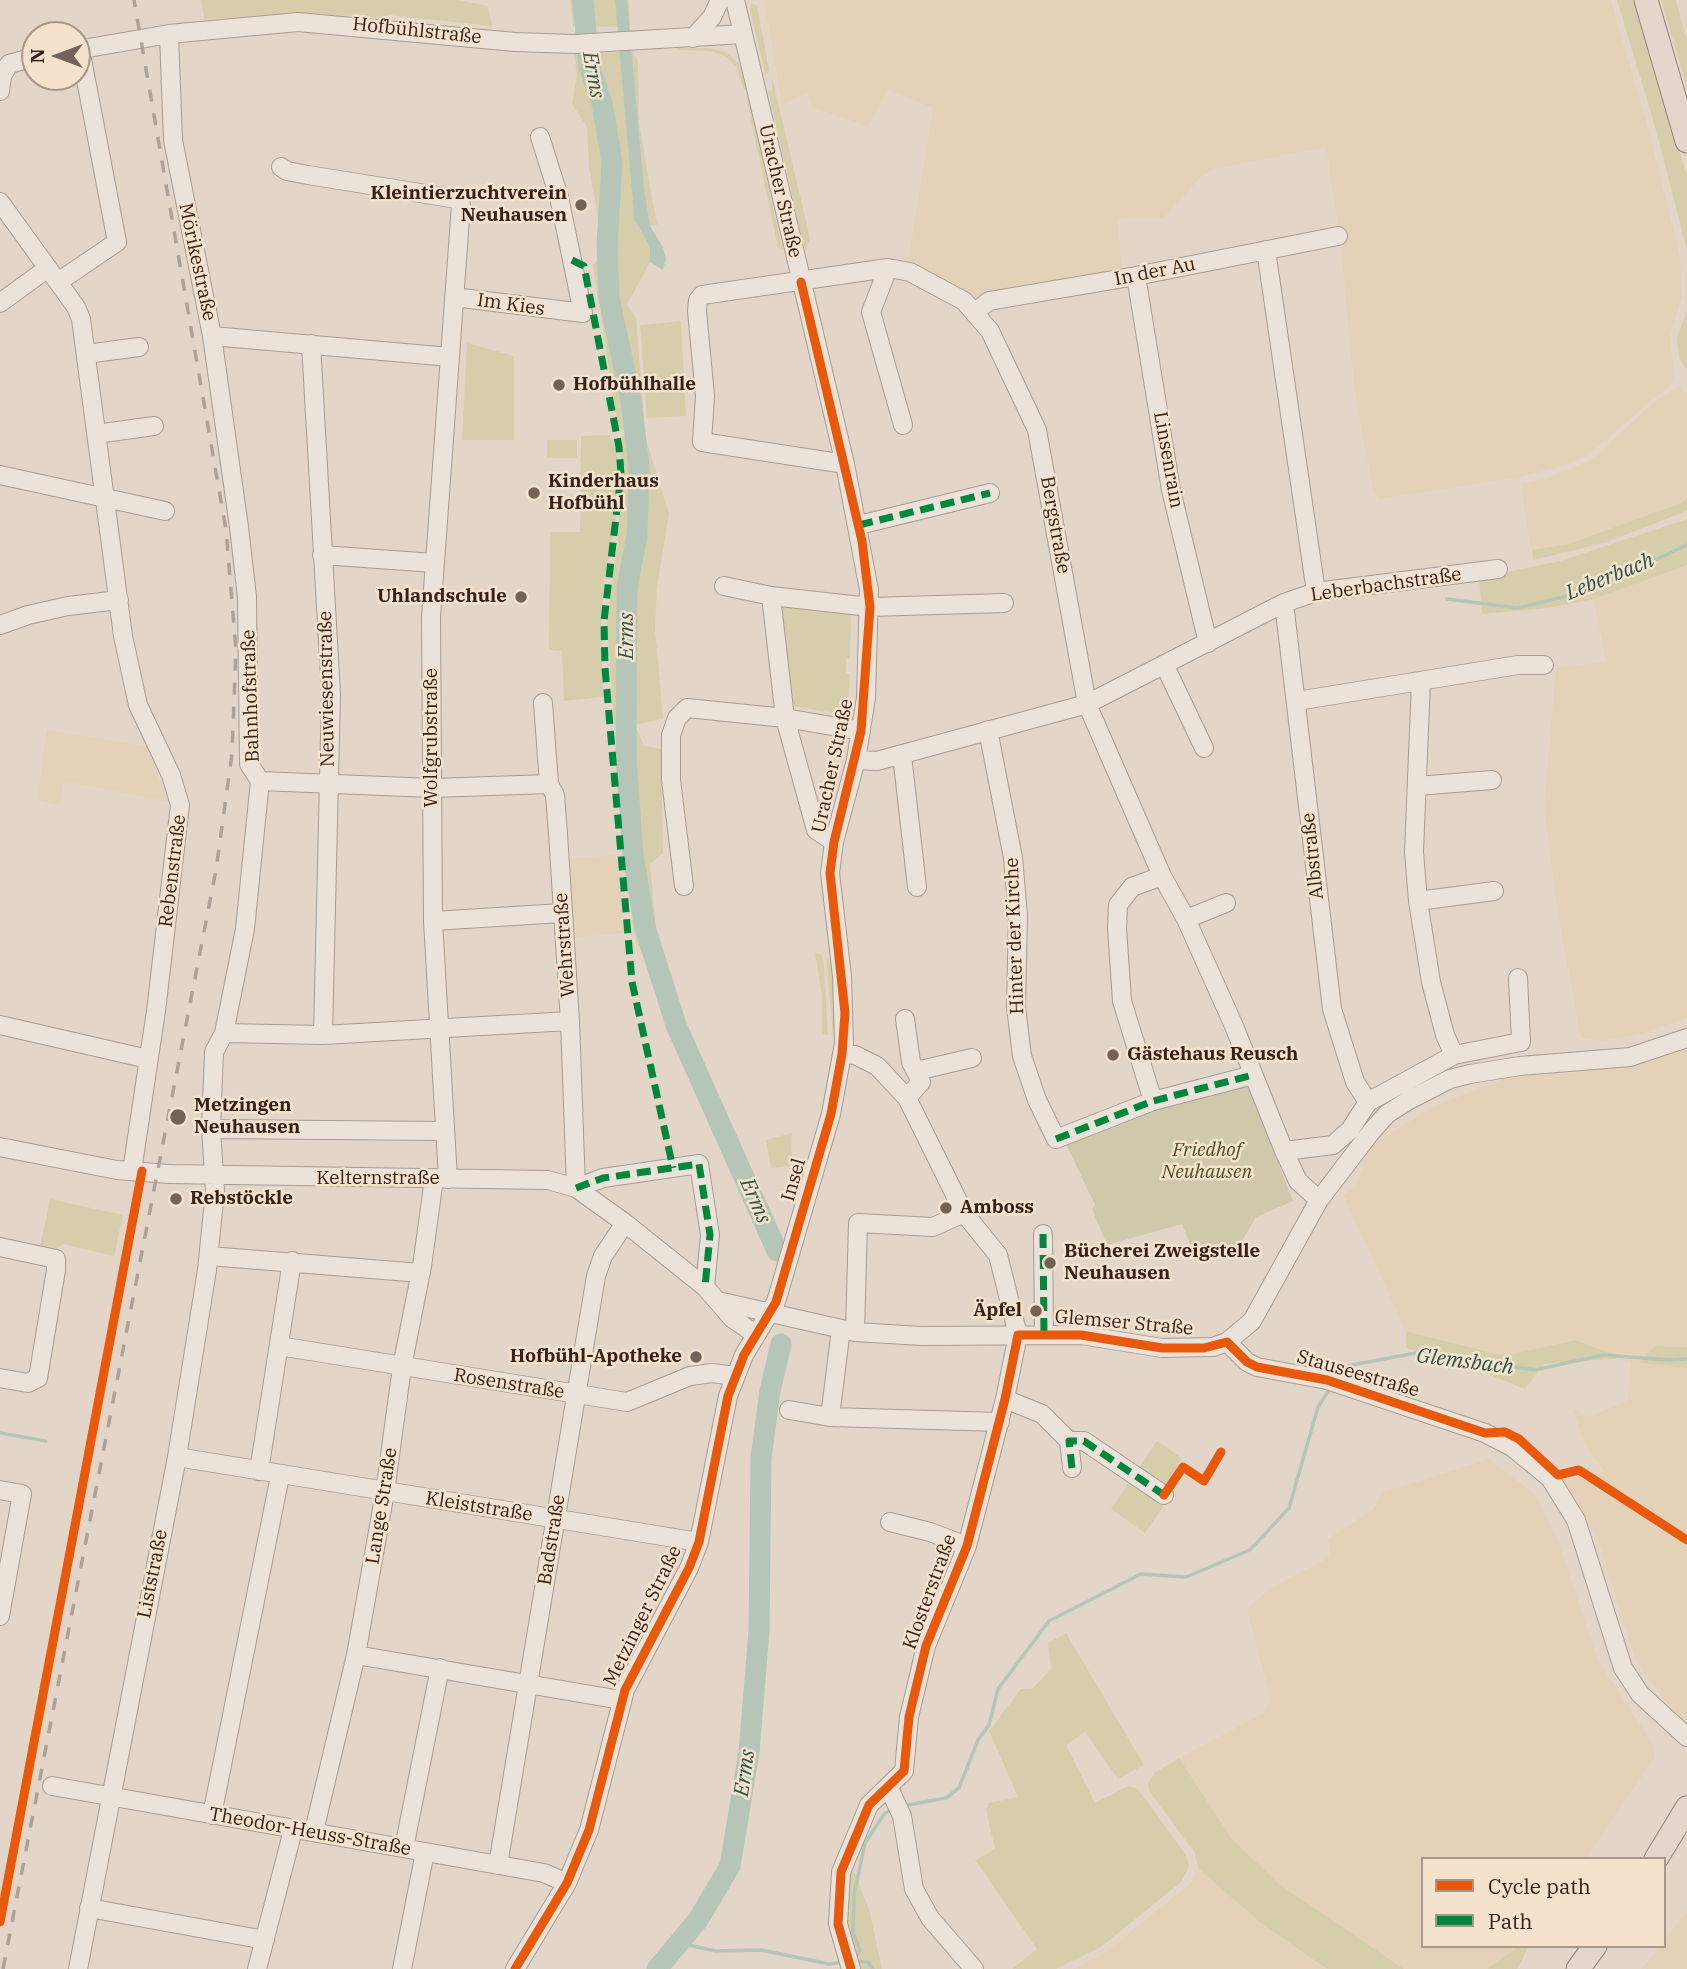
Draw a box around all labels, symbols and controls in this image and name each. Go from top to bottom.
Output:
street label: Hofbühlstraße [351,13,483,49]
north arrow [21,21,91,91]
text: N [25,48,49,64]
water label: Erms [577,50,609,100]
street label: Uracher Straße [754,122,806,260]
place label: Kleintierzuchtverein Neuhausen [371,183,567,227]
marker: Kleintierzuchtverein Neuhausen [573,197,589,213]
street label: Mörikestraße [173,201,221,323]
street label: In der Au [1113,253,1197,291]
street label: Im Kies [476,289,546,321]
place label: Hofbühlhalle [573,374,696,396]
marker: Hofbühlhalle [551,377,567,393]
street label: Linsenrain [1148,410,1188,510]
place label: Kinderhaus Hofbühl [548,471,659,515]
street label: Bergstraße [1035,474,1075,576]
marker: Kinderhaus Hofbühl [526,485,542,501]
water label: Leberbach [1562,548,1658,606]
street label: Leberbachstraße [1309,563,1463,607]
place label: Uhlandschule [377,586,507,608]
marker: Uhlandschule [513,589,529,605]
street label: Neuwiesenstraße [314,611,340,767]
water label: Erms [614,612,640,660]
street label: Bahnhofstraße [237,629,265,763]
street label: Wolfgrubstraße [421,668,443,808]
street label: Uracher Straße [808,697,858,835]
street label: Albstraße [1297,812,1329,900]
street label: Rebenstraße [155,813,191,929]
street label: Hinter der Kirche [1001,857,1029,1015]
street label: Wehrstraße [550,892,580,998]
place label: Gästehaus Reusch [1127,1044,1298,1066]
marker: Gästehaus Reusch [1105,1047,1121,1063]
place label: Metzingen Neuhausen [194,1095,300,1139]
marker: Metzingen Neuhausen [168,1107,188,1127]
park label: Friedhof Neuhausen [1162,1140,1252,1184]
street label: Insel [777,1156,811,1204]
street label: Kelternstraße [316,1168,440,1190]
water label: Erms [734,1174,776,1228]
place label: Rebstöckle [190,1188,293,1210]
marker: Rebstöckle [168,1191,184,1207]
place label: Amboss [960,1197,1034,1219]
marker: Amboss [938,1200,954,1216]
place label: Bücherei Zweigstelle Neuhausen [1064,1241,1260,1285]
marker: Bücherei Zweigstelle Neuhausen [1042,1255,1058,1271]
place label: Äpfel [973,1300,1022,1322]
marker: Äpfel [1028,1303,1044,1319]
street label: Glemser Straße [1054,1306,1194,1340]
water label: Glemsbach [1415,1344,1515,1380]
place label: Hofbühl-Apotheke [510,1346,682,1368]
street label: Stauseestraße [1294,1346,1422,1402]
marker: Hofbühl-Apotheke [688,1349,704,1365]
street label: Rosenstraße [452,1364,566,1404]
street label: Lange Straße [362,1446,402,1566]
street label: Kleiststraße [424,1487,534,1527]
street label: Badstraße [534,1493,570,1587]
street label: Liststraße [133,1528,173,1620]
street label: Klosterstraße [899,1531,961,1653]
street label: Metzinger Straße [599,1542,687,1690]
water label: Erms [729,1748,761,1798]
street label: Theodor-Heuss-Straße [207,1803,413,1861]
legend [1421,1857,1666,1948]
text: Cycle path [1488,1872,1591,1900]
text: Path [1488,1907,1533,1935]

